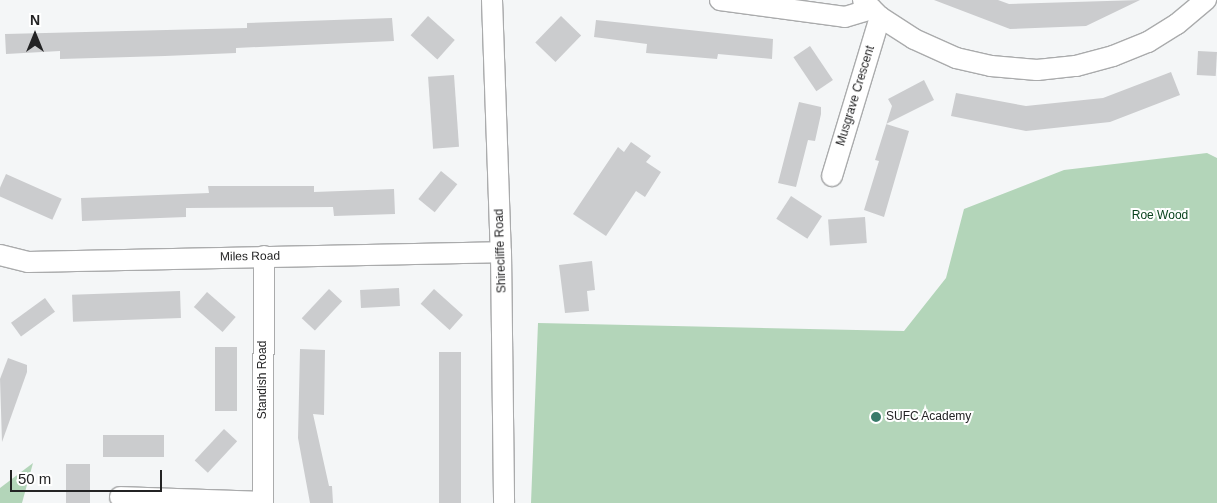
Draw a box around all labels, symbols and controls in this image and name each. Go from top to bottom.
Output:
north arrow [10,10,60,60]
text: N [30,12,40,28]
street label: Musgrave Crescent [834,44,878,148]
street label: Shirecliffe Road [492,209,510,293]
park label: Roe Wood [1132,209,1188,223]
street label: Miles Road [220,249,280,265]
street label: Standish Road [256,341,270,419]
place label: SUFC Academy [886,410,972,424]
marker: SUFC Academy [870,411,882,423]
scale bar [12,460,165,492]
text: 50 m [18,470,51,487]

